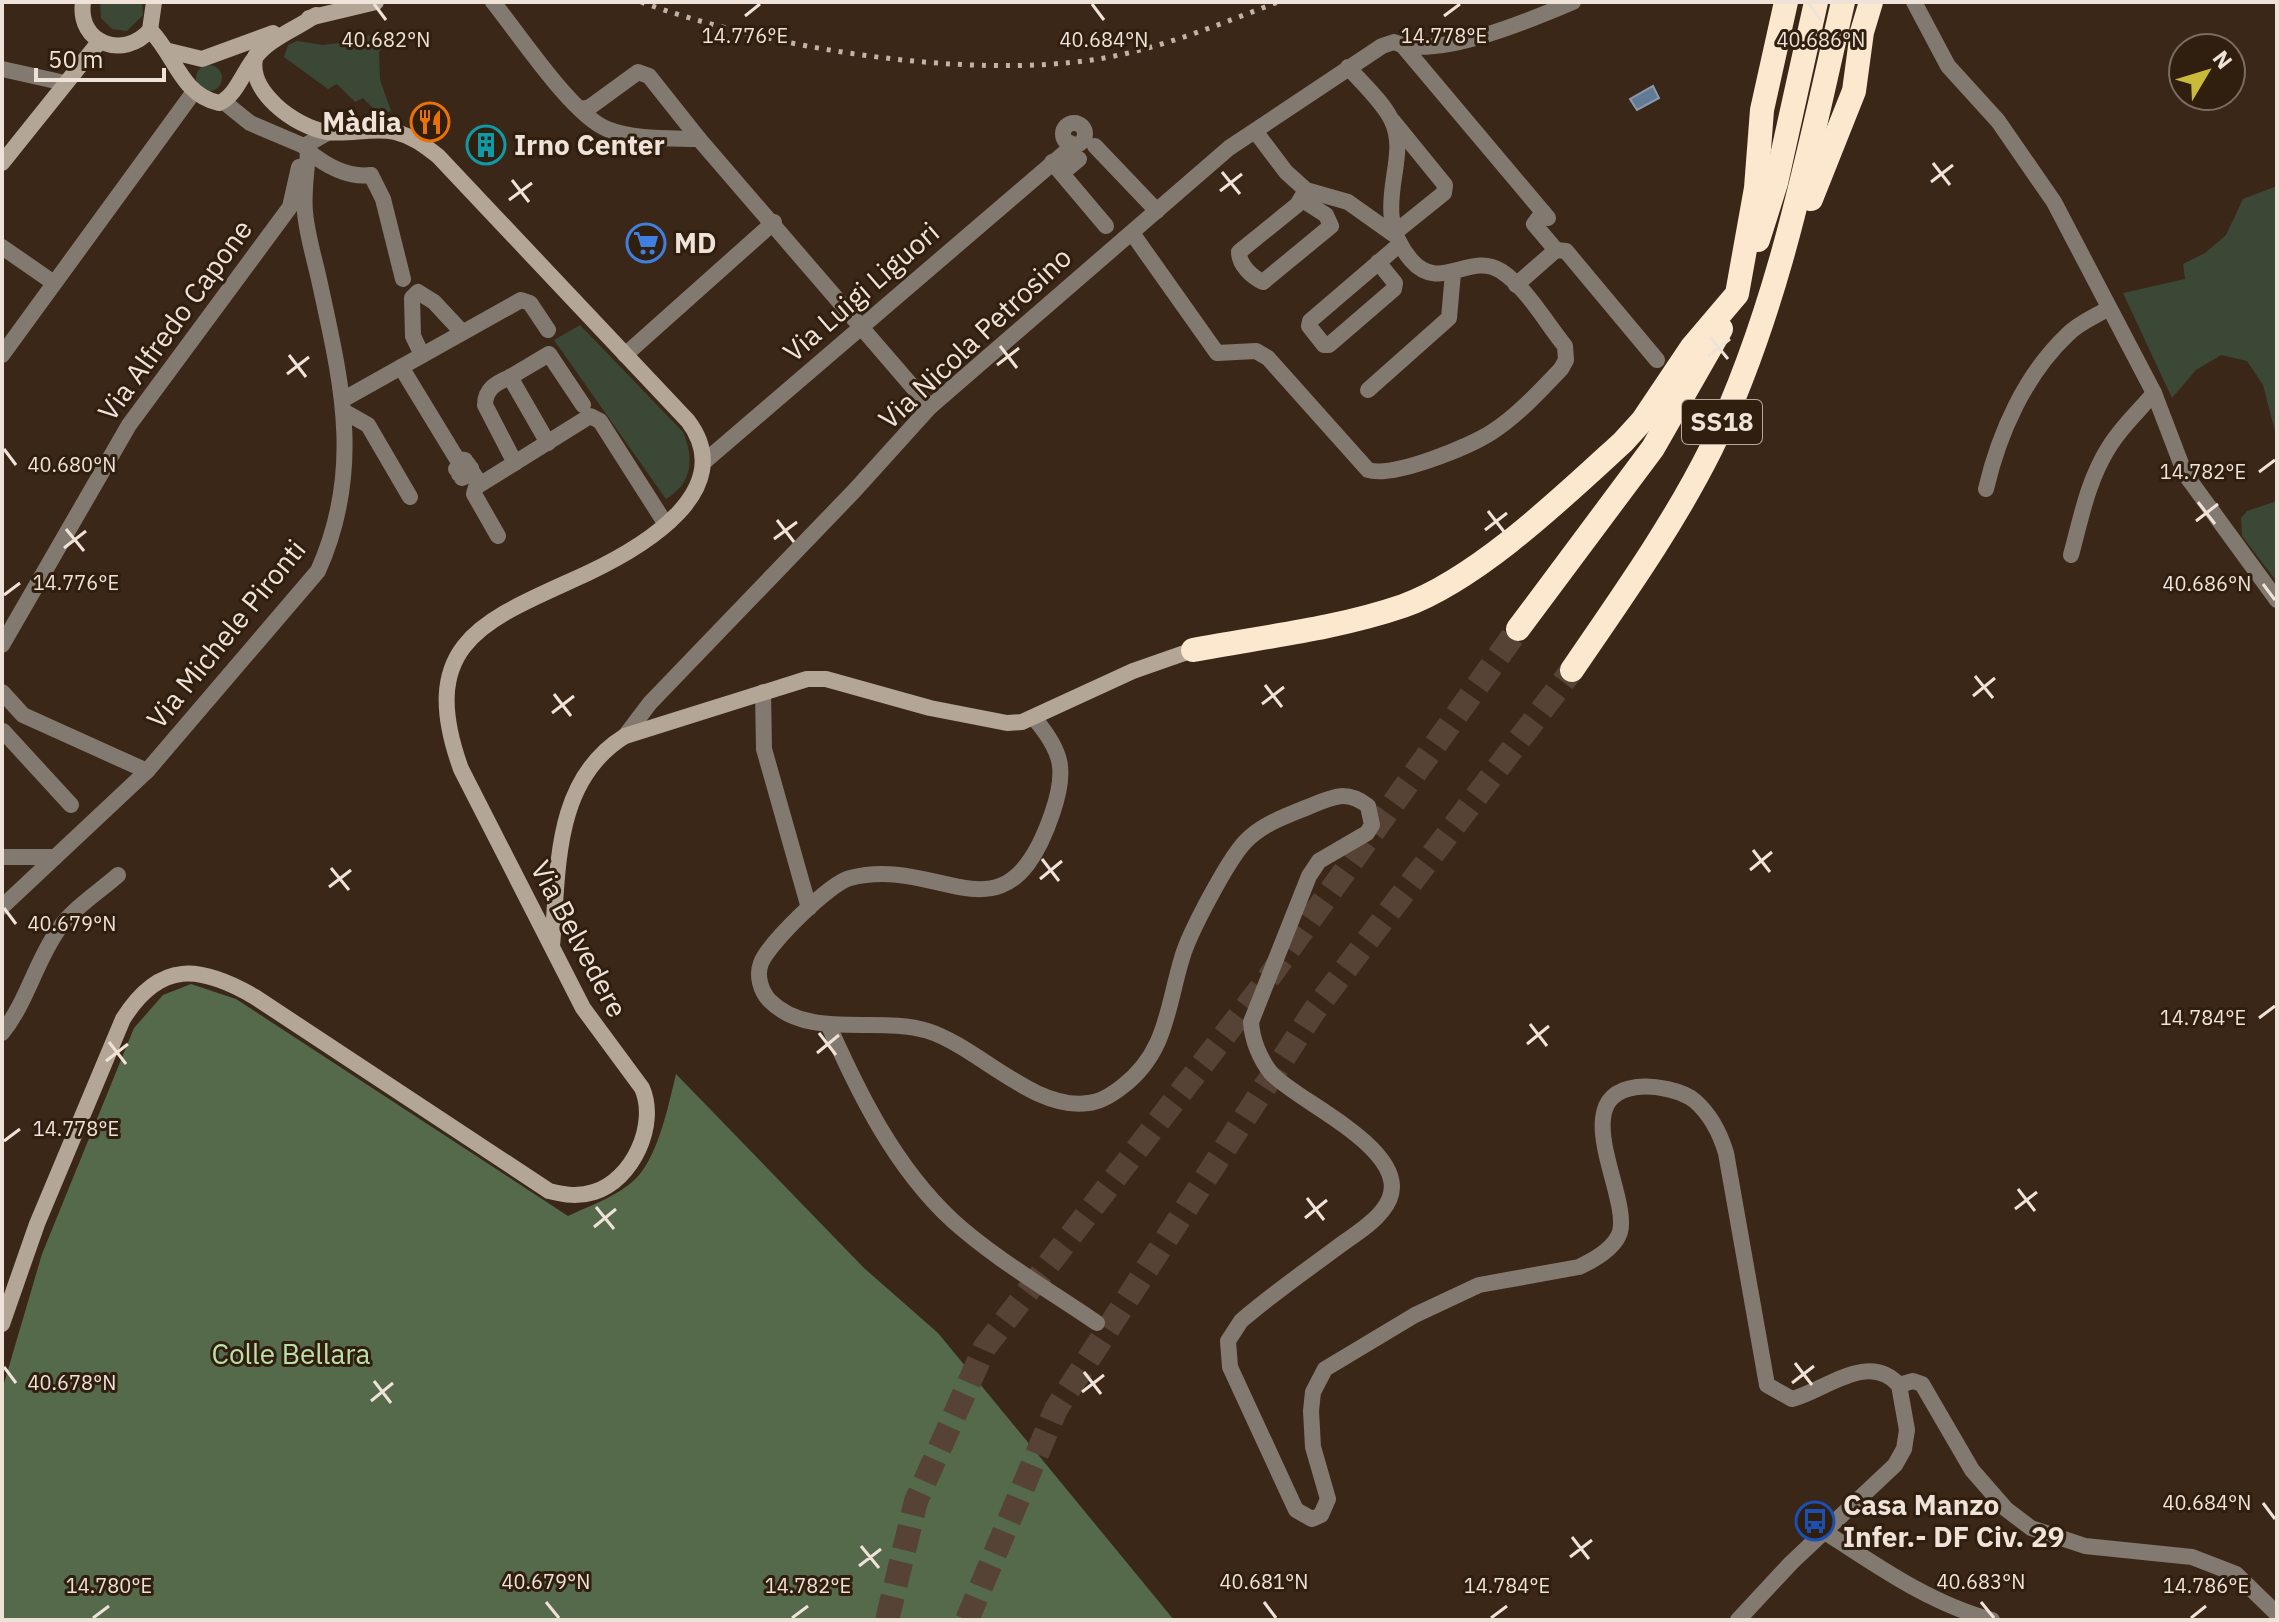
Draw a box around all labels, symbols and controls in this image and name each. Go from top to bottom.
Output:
text: 14.776°E [702,22,788,49]
text: 14.778°E [1401,22,1487,49]
text: 40.682°N [342,26,430,53]
text: 40.684°N [1060,26,1148,53]
text: 40.686°N [1777,26,1865,53]
scale bar [36,32,164,82]
north arrow [2167,32,2247,112]
text: 50 m [48,43,103,75]
text: N [2207,44,2239,75]
restaurant icon: Màdia [409,101,451,143]
place label: Màdia [322,103,402,140]
building icon: Irno Center [465,124,507,166]
place label: Irno Center [514,126,665,163]
street label: Via Alfredo Capone [89,212,260,428]
street label: Via Luigi Liguori [775,214,946,370]
supermarket icon: MD [625,222,667,264]
place label: MD [674,224,716,261]
street label: Via Nicola Petrosino [870,239,1079,437]
road number: SS18 [1682,400,1762,444]
text: 40.680°N [28,451,116,478]
text: 14.782°E [2160,458,2246,485]
street label: Via Michele Pironti [138,532,313,736]
text: 14.776°E [33,569,119,596]
text: 40.686°N [2163,570,2251,597]
street label: Via Belvedere [523,854,636,1024]
text: 40.679°N [28,910,116,937]
text: 14.784°E [2160,1004,2246,1031]
text: 14.778°E [33,1115,119,1142]
park label: Colle Bellara [212,1335,371,1372]
text: 40.678°N [28,1369,116,1396]
place label: Casa Manzo Infer.- DF Civ. 29 [1843,1486,2065,1555]
text: 40.684°N [2163,1489,2251,1516]
bus stop icon: Casa Manzo Infer.- DF Civ. 29 [1794,1500,1836,1542]
text: 40.679°N [502,1568,590,1595]
text: 40.681°N [1220,1568,1308,1595]
text: 40.683°N [1937,1568,2025,1595]
text: 14.780°E [66,1572,152,1599]
text: 14.782°E [765,1572,851,1599]
text: 14.784°E [1464,1572,1550,1599]
text: 14.786°E [2163,1572,2249,1599]

